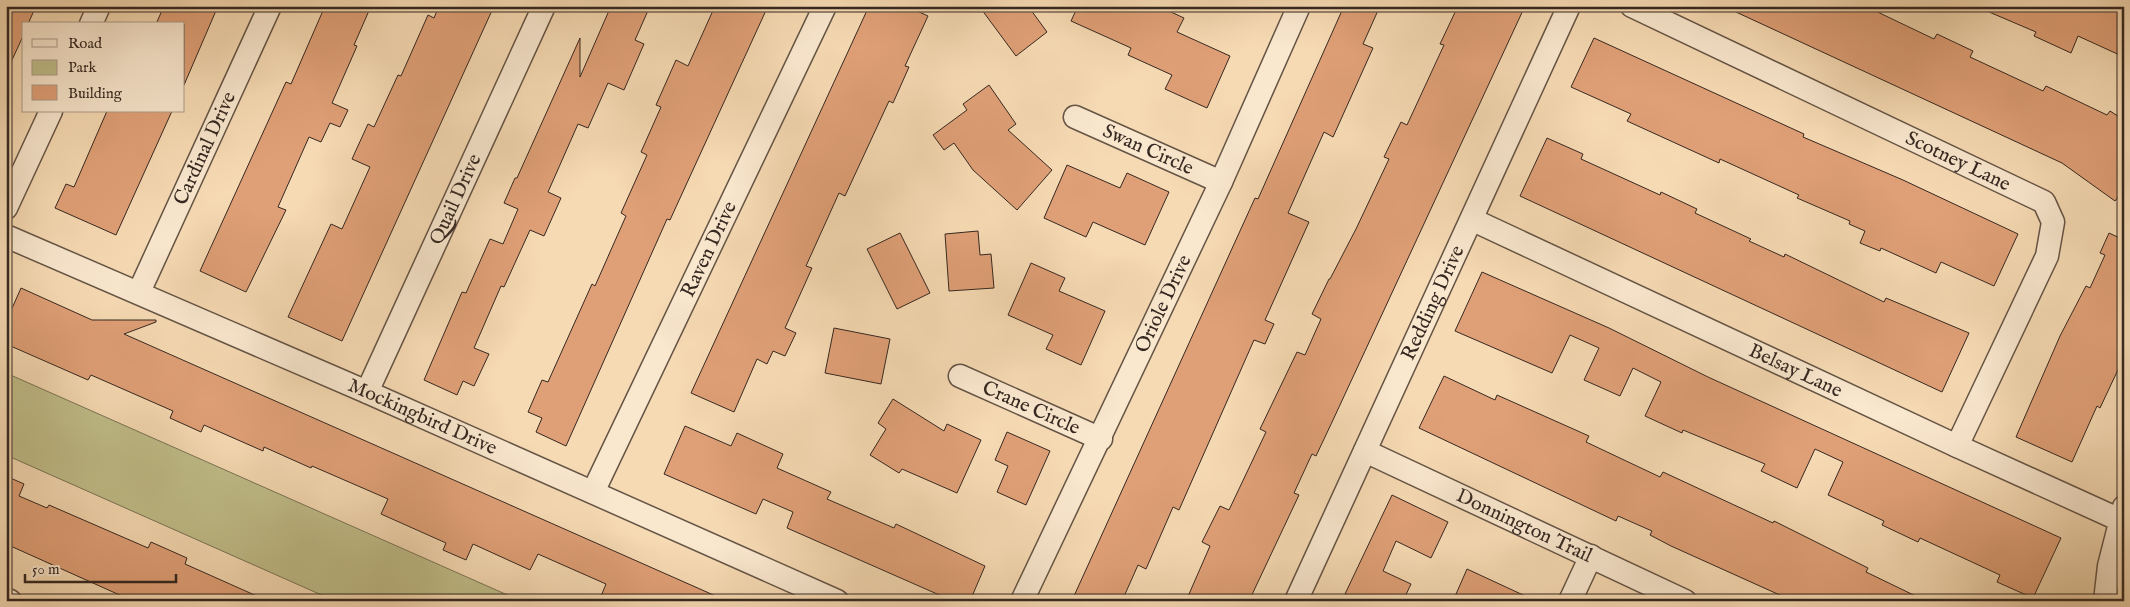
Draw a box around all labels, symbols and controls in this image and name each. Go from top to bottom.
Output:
legend [22,22,185,112]
text: Road [68,34,103,53]
text: Park [68,58,98,77]
text: Building [68,84,123,103]
street label: Cardinal Drive [168,88,242,209]
street label: Swan Circle [1099,118,1197,181]
street label: Scotney Lane [1901,125,2015,197]
street label: Quail Drive [424,150,487,249]
street label: Raven Drive [675,197,742,301]
street label: Redding Drive [1396,242,1470,364]
street label: Oriole Drive [1129,251,1197,357]
street label: Belsay Lane [1745,338,1846,403]
street label: Mockingbird Drive [344,373,501,461]
street label: Crane Circle [978,375,1084,441]
street label: Donnington Trail [1452,483,1597,569]
scale bar [25,552,176,584]
text: 50 m [32,560,60,579]

